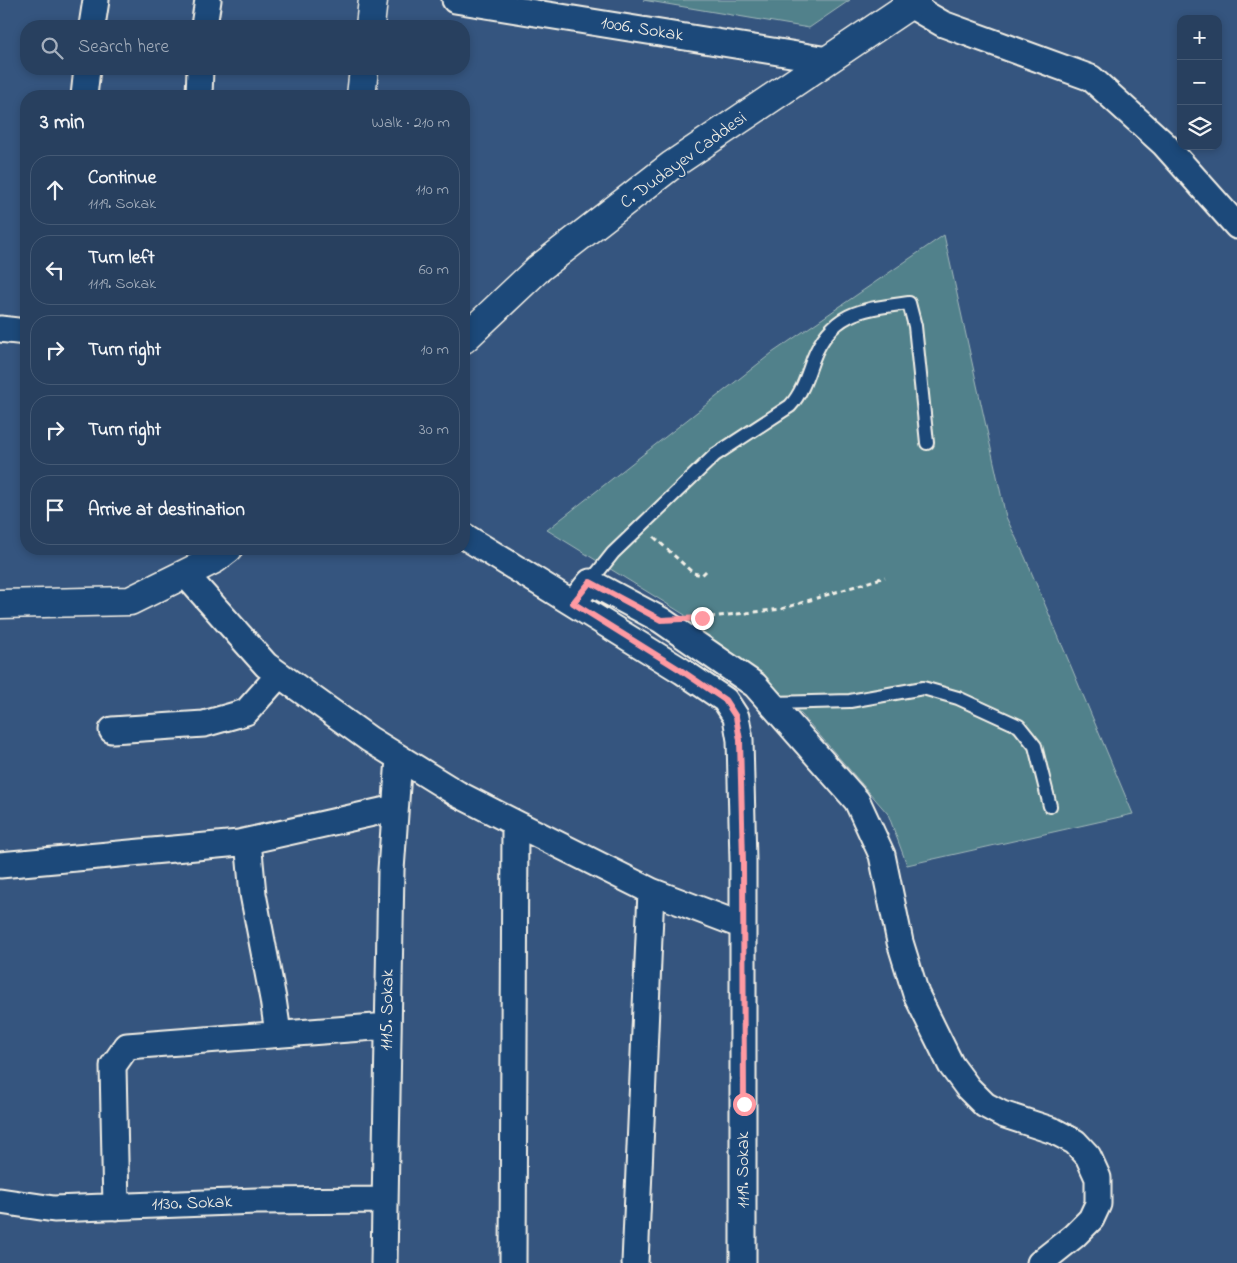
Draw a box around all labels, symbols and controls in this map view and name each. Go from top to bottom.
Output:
street label: 1006. Sokak [599,11,685,49]
map controls [1177,15,1222,150]
button: + [1177,15,1222,60]
search box [20,20,470,75]
icon: search [38,34,66,62]
text: Search here [78,34,169,61]
button: − [1177,60,1222,105]
button: layers [1177,105,1222,150]
street label: C. Dudayev Caddesi [615,106,753,216]
text: 3 min [40,108,84,138]
text: Walk · 210 m [371,111,450,135]
text: Continue [88,165,156,192]
icon: ahead [41,176,69,204]
text: 110 m [415,178,449,202]
text: 1119. Sokak [88,192,156,216]
text: Turn left [88,245,155,272]
icon: left [41,256,69,284]
text: 60 m [419,258,449,282]
text: 1119. Sokak [88,272,156,296]
icon: right [41,336,69,364]
text: Turn right [88,337,161,364]
text: 10 m [421,338,449,362]
icon: right [41,416,69,444]
text: Turn right [88,417,161,444]
text: 30 m [419,418,449,442]
icon: arrive [41,496,69,524]
text: Arrive at destination [88,497,245,524]
route end [691,607,714,630]
street label: 1115. Sokak [374,969,402,1051]
route start [733,1093,756,1116]
street label: 1119. Sokak [731,1132,757,1208]
street label: 1130. Sokak [151,1190,233,1218]

